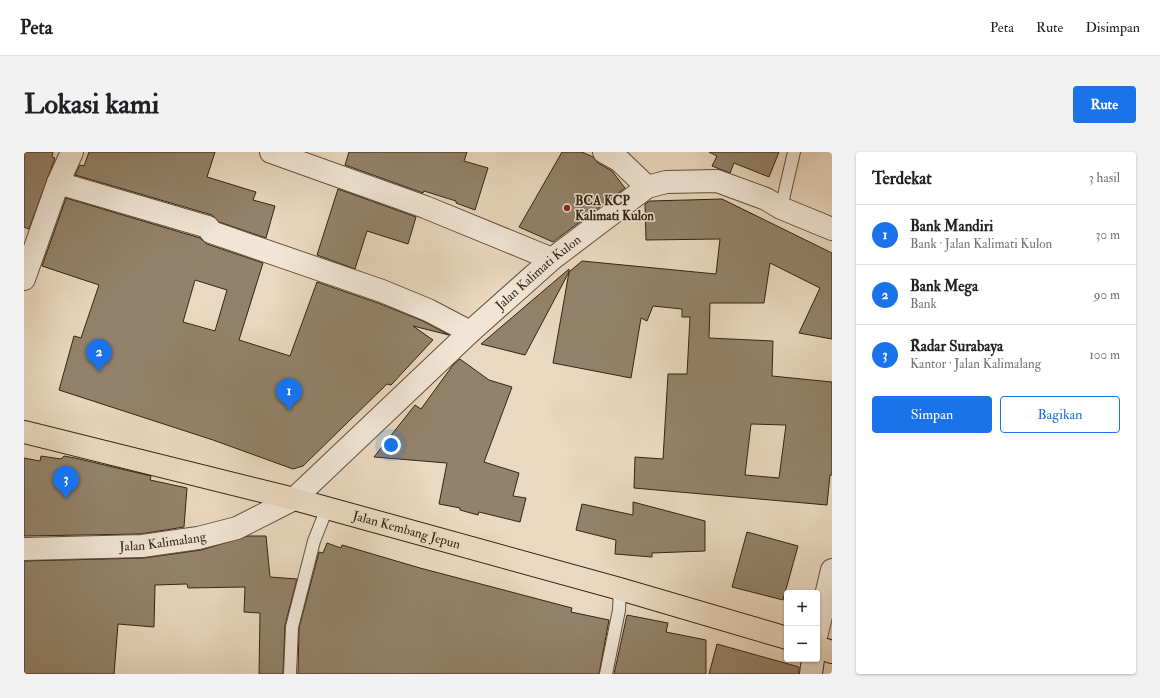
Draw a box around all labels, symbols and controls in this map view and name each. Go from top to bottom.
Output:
text: Peta [20,16,53,40]
text: Peta [990,19,1014,36]
text: Rute [1036,19,1063,36]
text: Disimpan [1085,19,1140,36]
button: Rute [1073,86,1136,123]
text: Lokasi kami [24,87,159,122]
text: Terdekat [872,168,932,189]
text: 3 hasil [1089,170,1120,186]
place label: BCA KCP Kalimati Kulon [575,193,654,224]
marker: BCA KCP Kalimati Kulon [562,203,572,213]
text: Bank Mandiri [910,217,993,236]
text: 1 [883,227,887,243]
text: 30 m [1096,227,1120,243]
street label: Jalan Kalimati Kulon [491,232,585,314]
text: Bank · Jalan Kalimati Kulon [910,236,1052,252]
text: Bank Mega [910,277,978,296]
text: 2 [882,287,888,303]
text: 90 m [1094,287,1120,303]
text: Bank [910,296,937,312]
text: Radar Surabaya [910,337,1003,356]
pin: 2 [86,339,112,372]
text: 3 [883,347,888,363]
text: 100 m [1089,347,1120,363]
text: Kantor · Jalan Kalimalang [910,356,1041,372]
pin: 1 [276,378,302,411]
button: Simpan [872,396,992,433]
button: Bagikan [1000,396,1120,433]
your location [381,435,401,455]
pin: 3 [53,466,79,499]
street label: Jalan Kembang Jepun [350,507,462,553]
street label: Jalan Kalimalang [118,528,208,555]
map controls [784,590,820,662]
button: + [784,590,820,626]
button: − [784,626,820,662]

